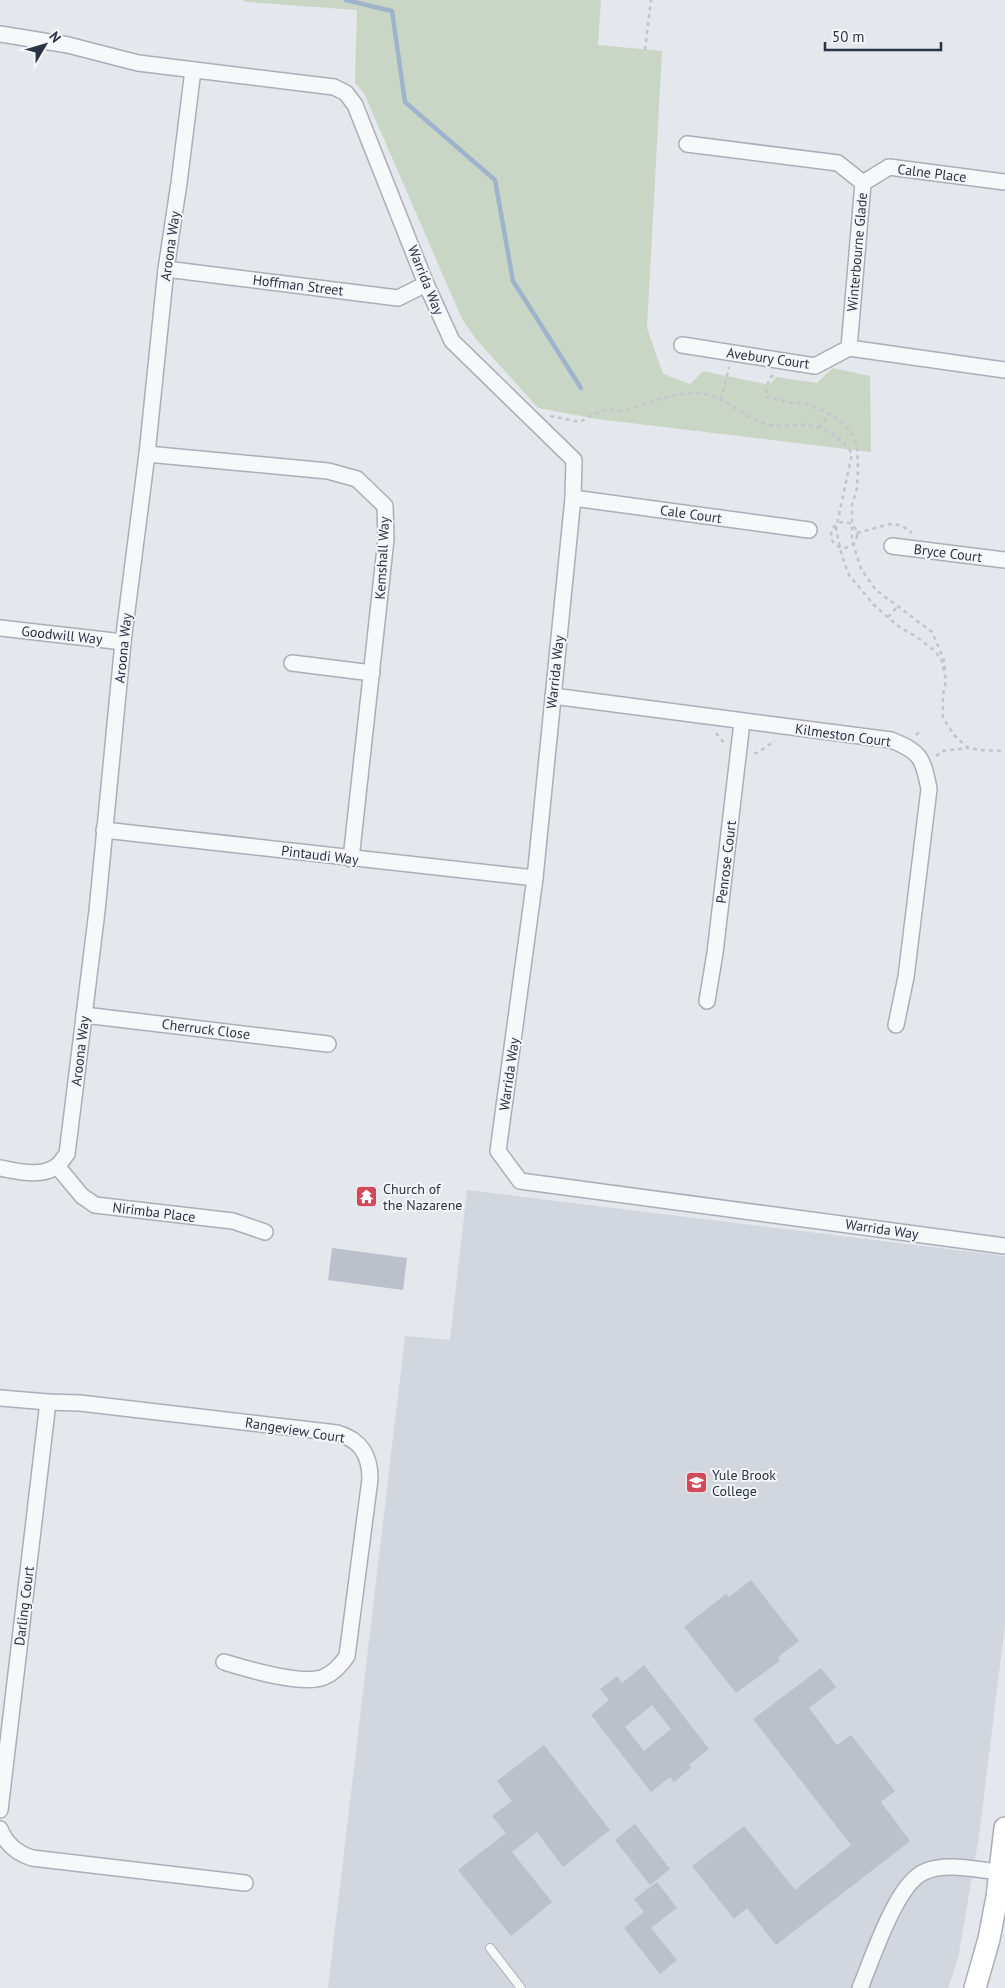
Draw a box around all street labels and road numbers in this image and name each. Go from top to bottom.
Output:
street label: Calne Place [897,160,967,186]
street label: Winterbourne Glade [843,192,871,312]
street label: Aroona Way [156,209,184,282]
street label: Warrida Way [404,242,448,318]
street label: Hoffman Street [252,271,345,300]
street label: Avebury Court [725,343,811,373]
street label: Cale Court [659,501,723,527]
street label: Kemshall Way [371,516,393,600]
street label: Bryce Court [913,540,983,566]
street label: Aroona Way [110,612,136,684]
street label: Goodwill Way [21,622,104,648]
street label: Warrida Way [542,634,568,710]
street label: Kilmeston Court [794,719,892,751]
street label: Penrose Court [712,819,740,905]
street label: Pintaudi Way [280,841,360,869]
street label: Aroona Way [67,1014,93,1087]
street label: Cherruck Close [161,1015,251,1043]
street label: Warrida Way [495,1036,523,1112]
street label: Nirimba Place [112,1198,196,1226]
street label: Warrida Way [844,1215,920,1243]
street label: Rangeview Court [244,1413,346,1447]
street label: Darling Court [10,1565,38,1647]

